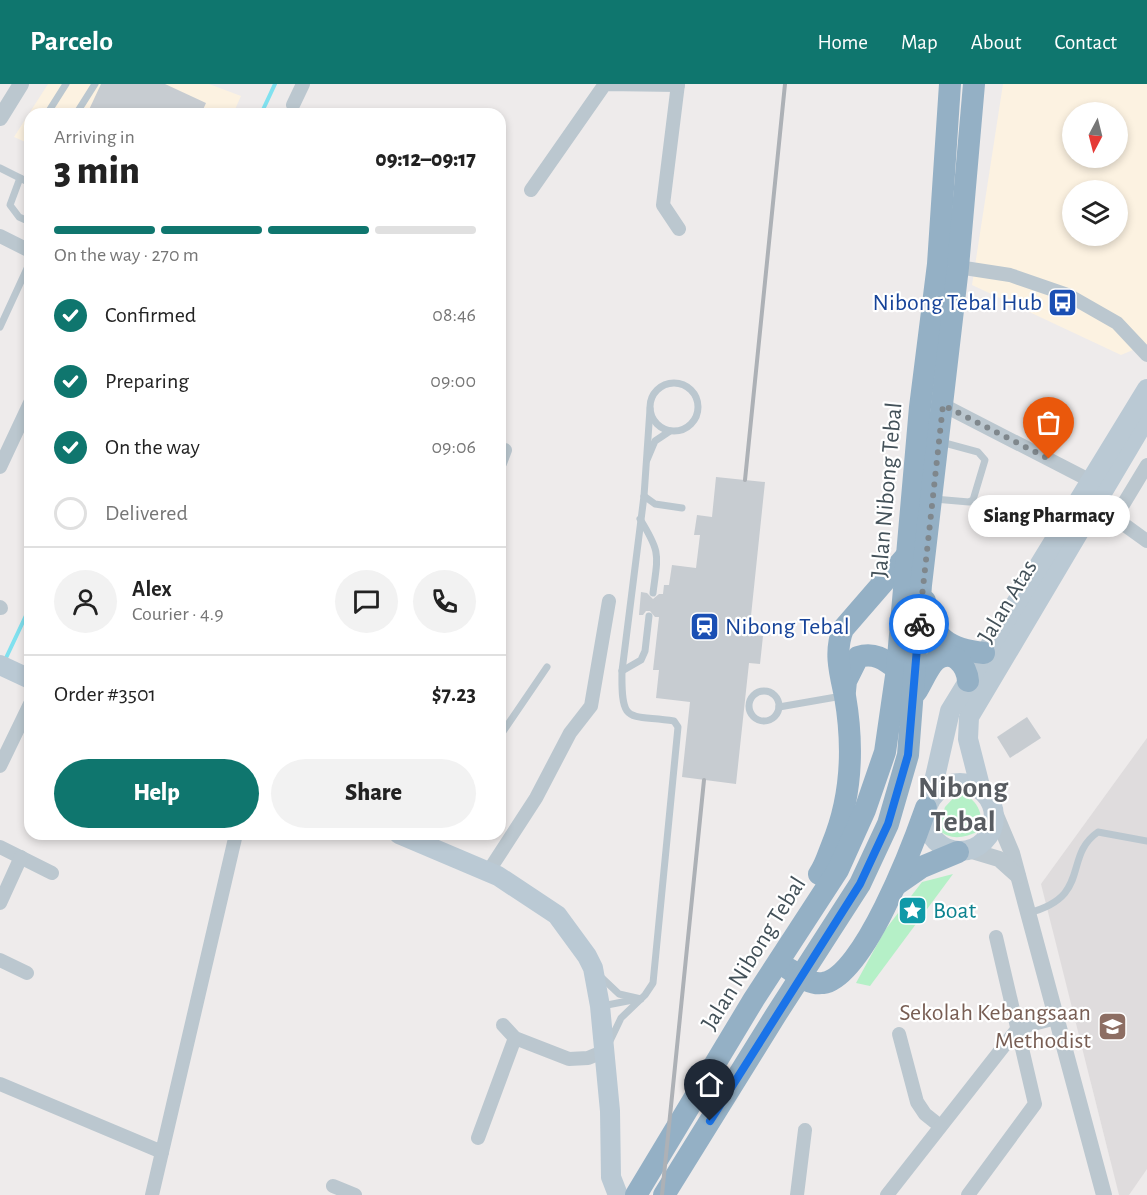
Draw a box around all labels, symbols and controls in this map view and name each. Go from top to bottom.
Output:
text: Parcelo [30,28,113,56]
text: Home [817,32,868,53]
text: Map [901,32,938,53]
text: About [971,32,1021,53]
text: Contact [1054,32,1117,53]
north arrow [1062,102,1128,168]
map controls [1062,102,1128,246]
text: Arriving in [54,127,135,147]
text: 09:12–09:17 [375,148,476,170]
text: 3 min [54,152,140,191]
button: layers [1062,180,1128,246]
text: On the way · 270 m [54,245,199,265]
bus stop icon: Nibong Tebal Hub [1047,286,1079,318]
place label: Nibong Tebal Hub [873,291,1042,315]
icon: check [54,299,87,332]
text: Confirmed [105,304,196,326]
text: 08:46 [432,305,476,325]
icon: check [54,365,87,398]
text: Preparing [105,370,189,392]
text: 09:00 [430,371,476,391]
pin [1023,397,1074,459]
street label: Jalan Nibong Tebal [867,401,907,579]
icon: bag [1032,406,1065,439]
icon: check [54,431,87,464]
text: On the way [105,436,200,458]
text: 09:06 [432,437,476,457]
callout: Siang Pharmacy [968,495,1130,537]
text: Delivered [105,502,188,524]
text: Siang Pharmacy [983,506,1115,526]
street label: Jalan Atas [974,556,1042,647]
button: person [54,570,117,633]
button: chat [335,570,398,633]
button: phone [413,570,476,633]
text: Alex [132,578,172,600]
courier [889,594,949,654]
text: Courier · 4.9 [132,604,224,624]
icon: bike [903,608,936,641]
station icon: Nibong Tebal [688,610,720,642]
place label: Nibong Tebal [725,615,850,639]
text: Order #3501 [54,683,156,705]
text: $7.23 [432,683,476,705]
button: Help [54,759,259,828]
button: Share [271,759,476,828]
district label: Nibong Tebal [918,773,1009,837]
street label: Jalan Nibong Tebal [697,873,811,1034]
place icon: Boat [896,894,928,926]
place label: Boat [933,899,977,923]
place label: Sekolah Kebangsaan Methodist [899,1001,1091,1053]
school or university icon: Sekolah Kebangsaan Methodist [1096,1010,1128,1042]
pin [684,1059,735,1121]
icon: home [693,1068,726,1101]

